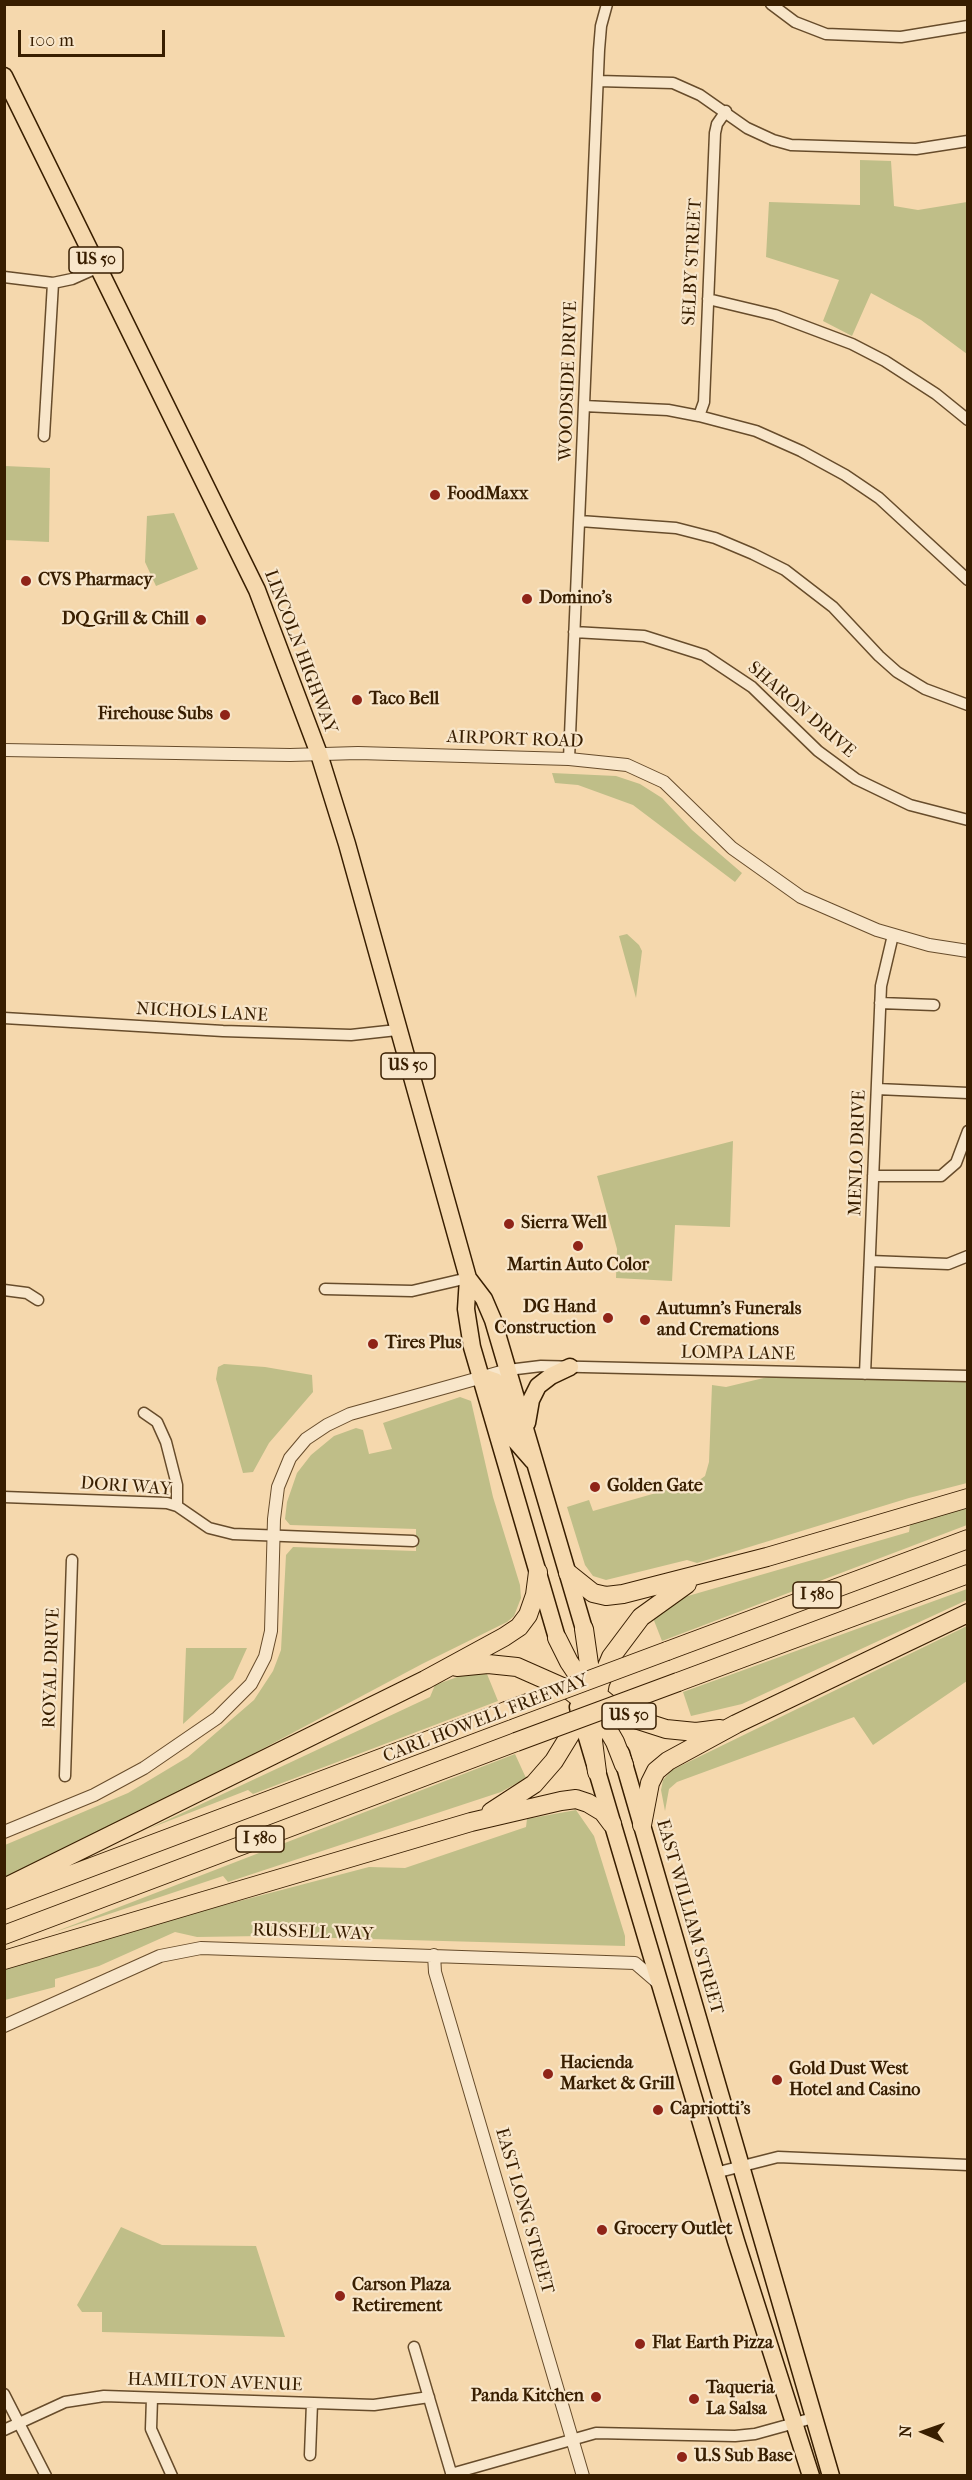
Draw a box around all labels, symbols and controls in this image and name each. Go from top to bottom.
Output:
scale bar [21,18,168,56]
text: 100 m [29,30,74,51]
street label: SELBY STREET [679,198,707,326]
road number: US 50 [69,247,123,273]
street label: WOODSIDE DRIVE [555,301,583,461]
place label: FoodMaxx [447,484,528,506]
marker: FoodMaxx [428,488,442,502]
street label: LINCOLN HIGHWAY [259,567,341,737]
place label: CVS Pharmacy [38,570,153,592]
marker: CVS Pharmacy [19,574,33,588]
place label: Domino's [539,588,612,610]
marker: Domino's [520,592,534,606]
place label: DQ Grill & Chill [62,609,189,631]
marker: DQ Grill & Chill [194,613,208,627]
street label: SHARON DRIVE [743,657,859,763]
place label: Taco Bell [369,689,439,711]
marker: Taco Bell [350,693,364,707]
place label: Firehouse Subs [98,704,213,726]
marker: Firehouse Subs [218,708,232,722]
street label: AIRPORT ROAD [446,727,584,753]
street label: NICHOLS LANE [135,999,269,1027]
road number: US 50 [381,1053,435,1079]
street label: MENLO DRIVE [845,1089,871,1217]
place label: Sierra Well [521,1213,607,1235]
marker: Sierra Well [502,1217,516,1231]
marker: Martin Auto Color [571,1239,585,1253]
place label: Martin Auto Color [507,1255,649,1277]
place label: DG Hand Construction [495,1297,596,1340]
place label: Autumn's Funerals and Cremations [657,1299,801,1342]
marker: DG Hand Construction [601,1311,615,1325]
marker: Autumn's Funerals and Cremations [638,1313,652,1327]
place label: Tires Plus [385,1333,462,1355]
marker: Tires Plus [366,1337,380,1351]
street label: LOMPA LANE [681,1342,795,1366]
street label: DORI WAY [80,1473,172,1501]
place label: Golden Gate [607,1476,703,1498]
marker: Golden Gate [588,1480,602,1494]
road number: I 580 [793,1582,841,1608]
street label: ROYAL DRIVE [39,1607,65,1729]
street label: CARL HOWELL FREEWAY [380,1670,592,1768]
road number: US 50 [602,1703,656,1729]
street label: EAST WILLIAM STREET [651,1817,727,2017]
road number: I 580 [236,1826,284,1852]
street label: RUSSELL WAY [252,1920,374,1946]
place label: Hacienda Market & Grill [560,2053,675,2096]
place label: Gold Dust West Hotel and Casino [789,2059,920,2102]
marker: Hacienda Market & Grill [541,2067,555,2081]
marker: Gold Dust West Hotel and Casino [770,2073,784,2087]
place label: Capriotti's [670,2099,751,2121]
marker: Capriotti's [651,2103,665,2117]
street label: EAST LONG STREET [490,2126,558,2296]
place label: Grocery Outlet [614,2219,732,2241]
marker: Grocery Outlet [595,2223,609,2237]
place label: Carson Plaza Retirement [352,2275,451,2318]
marker: Carson Plaza Retirement [333,2289,347,2303]
place label: Flat Earth Pizza [652,2333,773,2355]
marker: Flat Earth Pizza [633,2337,647,2351]
street label: HAMILTON AVENUE [127,2369,303,2397]
place label: Taqueria La Salsa [706,2378,775,2420]
place label: Panda Kitchen [471,2386,584,2408]
marker: Panda Kitchen [589,2390,603,2404]
marker: Taqueria La Salsa [687,2392,701,2406]
north arrow [894,2402,954,2462]
text: N [896,2425,915,2438]
place label: U.S Sub Base [694,2446,793,2468]
marker: U.S Sub Base [675,2450,689,2464]

